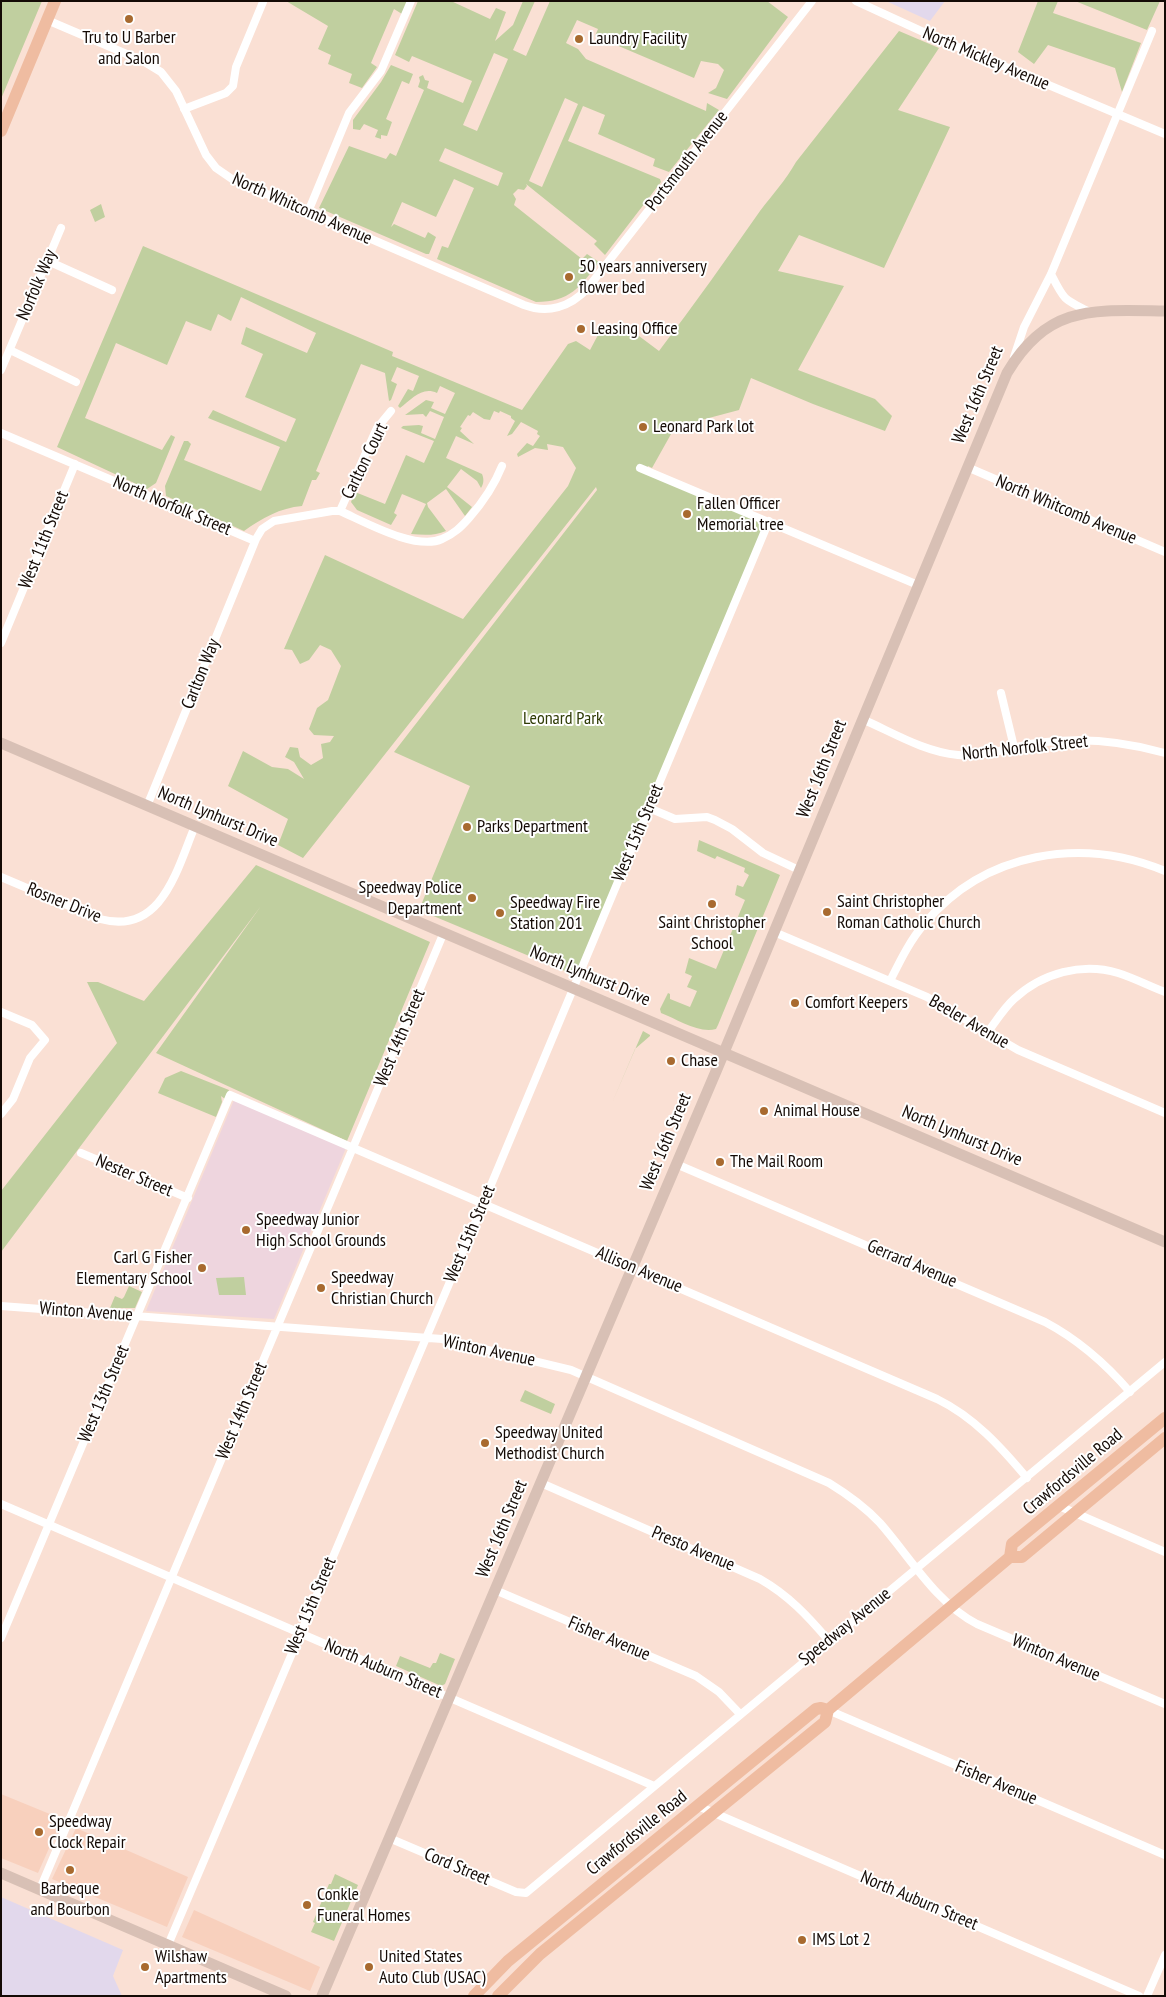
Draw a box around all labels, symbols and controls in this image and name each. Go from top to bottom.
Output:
marker: Tru to U Barber and Salon [123,13,135,25]
street label: North Mickley Avenue [919,23,1053,95]
place label: Tru to U Barber and Salon [82,27,176,70]
place label: Laundry Facility [589,28,687,50]
marker: Laundry Facility [573,33,585,45]
street label: Portsmouth Avenue [641,107,733,215]
street label: North Whitcomb Avenue [229,168,375,250]
street label: Norfolk Way [12,246,62,324]
place label: 50 years anniversery flower bed [579,256,707,298]
marker: 50 years anniversery flower bed [563,271,575,283]
place label: Leasing Office [591,318,678,340]
marker: Leasing Office [575,323,587,335]
street label: West 16th Street [948,343,1008,447]
place label: Leonard Park lot [653,416,754,438]
street label: Carlton Court [337,419,393,503]
marker: Leonard Park lot [637,421,649,433]
street label: North Norfolk Street [110,471,234,541]
street label: North Whitcomb Avenue [992,471,1140,549]
street label: West 11th Street [15,488,73,592]
place label: Fallen Officer Memorial tree [697,493,784,536]
marker: Fallen Officer Memorial tree [681,508,693,520]
street label: Carlton Way [177,636,225,712]
park label: Leonard Park [523,708,603,730]
street label: West 16th Street [793,717,851,821]
street label: North Norfolk Street [961,731,1089,765]
street label: West 15th Street [608,781,668,885]
street label: North Lynhurst Drive [155,782,281,852]
place label: Parks Department [477,816,588,838]
marker: Parks Department [461,821,473,833]
place label: Speedway Police Department [359,877,462,920]
street label: Rosner Drive [24,878,104,928]
place label: Saint Christopher Roman Catholic Church [837,891,981,934]
marker: Speedway Police Department [466,892,478,904]
place label: Speedway Fire Station 201 [510,892,600,934]
marker: Saint Christopher School [706,898,718,910]
marker: Saint Christopher Roman Catholic Church [821,906,833,918]
marker: Speedway Fire Station 201 [494,907,506,919]
place label: Saint Christopher School [658,912,766,954]
street label: North Lynhurst Drive [527,941,653,1011]
street label: West 14th Street [370,986,430,1090]
street label: Beeler Avenue [925,990,1013,1054]
place label: Comfort Keepers [805,992,908,1014]
marker: Comfort Keepers [789,997,801,1009]
place label: Chase [681,1050,718,1072]
marker: Chase [665,1055,677,1067]
street label: West 16th Street [636,1090,696,1194]
place label: Animal House [774,1100,860,1122]
street label: North Lynhurst Drive [899,1101,1025,1171]
marker: Animal House [758,1105,770,1117]
street label: Nester Street [92,1150,176,1202]
place label: The Mail Room [730,1151,823,1173]
marker: The Mail Room [714,1156,726,1168]
street label: West 15th Street [440,1182,500,1286]
place label: Speedway Junior High School Grounds [256,1209,386,1252]
marker: Speedway Junior High School Grounds [240,1224,252,1236]
street label: Gerrard Avenue [864,1235,960,1293]
street label: Allison Avenue [592,1242,686,1298]
place label: Carl G Fisher Elementary School [76,1247,192,1290]
marker: Carl G Fisher Elementary School [196,1262,208,1274]
place label: Speedway Christian Church [331,1267,433,1310]
marker: Speedway Christian Church [315,1282,327,1294]
street label: Winton Avenue [38,1298,134,1326]
street label: Winton Avenue [441,1331,537,1371]
street label: West 13th Street [74,1342,134,1446]
street label: West 14th Street [212,1359,272,1463]
place label: Speedway United Methodist Church [495,1422,604,1465]
street label: Crawfordsville Road [1019,1424,1127,1520]
marker: Speedway United Methodist Church [479,1437,491,1449]
street label: West 16th Street [472,1477,532,1581]
street label: Presto Avenue [648,1522,738,1576]
street label: West 15th Street [281,1554,341,1658]
street label: Speedway Avenue [795,1583,895,1671]
street label: Fisher Avenue [565,1612,653,1666]
street label: Winton Avenue [1009,1630,1103,1686]
street label: North Auburn Street [321,1635,445,1703]
street label: Fisher Avenue [952,1756,1040,1810]
street label: Crawfordsville Road [582,1786,692,1880]
place label: Speedway Clock Repair [49,1811,126,1854]
marker: Speedway Clock Repair [33,1826,45,1838]
street label: Cord Street [421,1844,493,1890]
marker: Barbeque and Bourbon [64,1864,76,1876]
street label: North Auburn Street [857,1867,981,1935]
place label: Barbeque and Bourbon [30,1878,110,1920]
place label: Conkle Funeral Homes [317,1884,410,1926]
marker: Conkle Funeral Homes [301,1899,313,1911]
place label: IMS Lot 2 [812,1929,870,1951]
marker: IMS Lot 2 [796,1934,808,1946]
place label: Wilshaw Apartments [155,1946,227,1988]
place label: United States Auto Club (USAC) [379,1946,485,1988]
marker: Wilshaw Apartments [139,1961,151,1973]
marker: United States Auto Club (USAC) [363,1961,375,1973]

